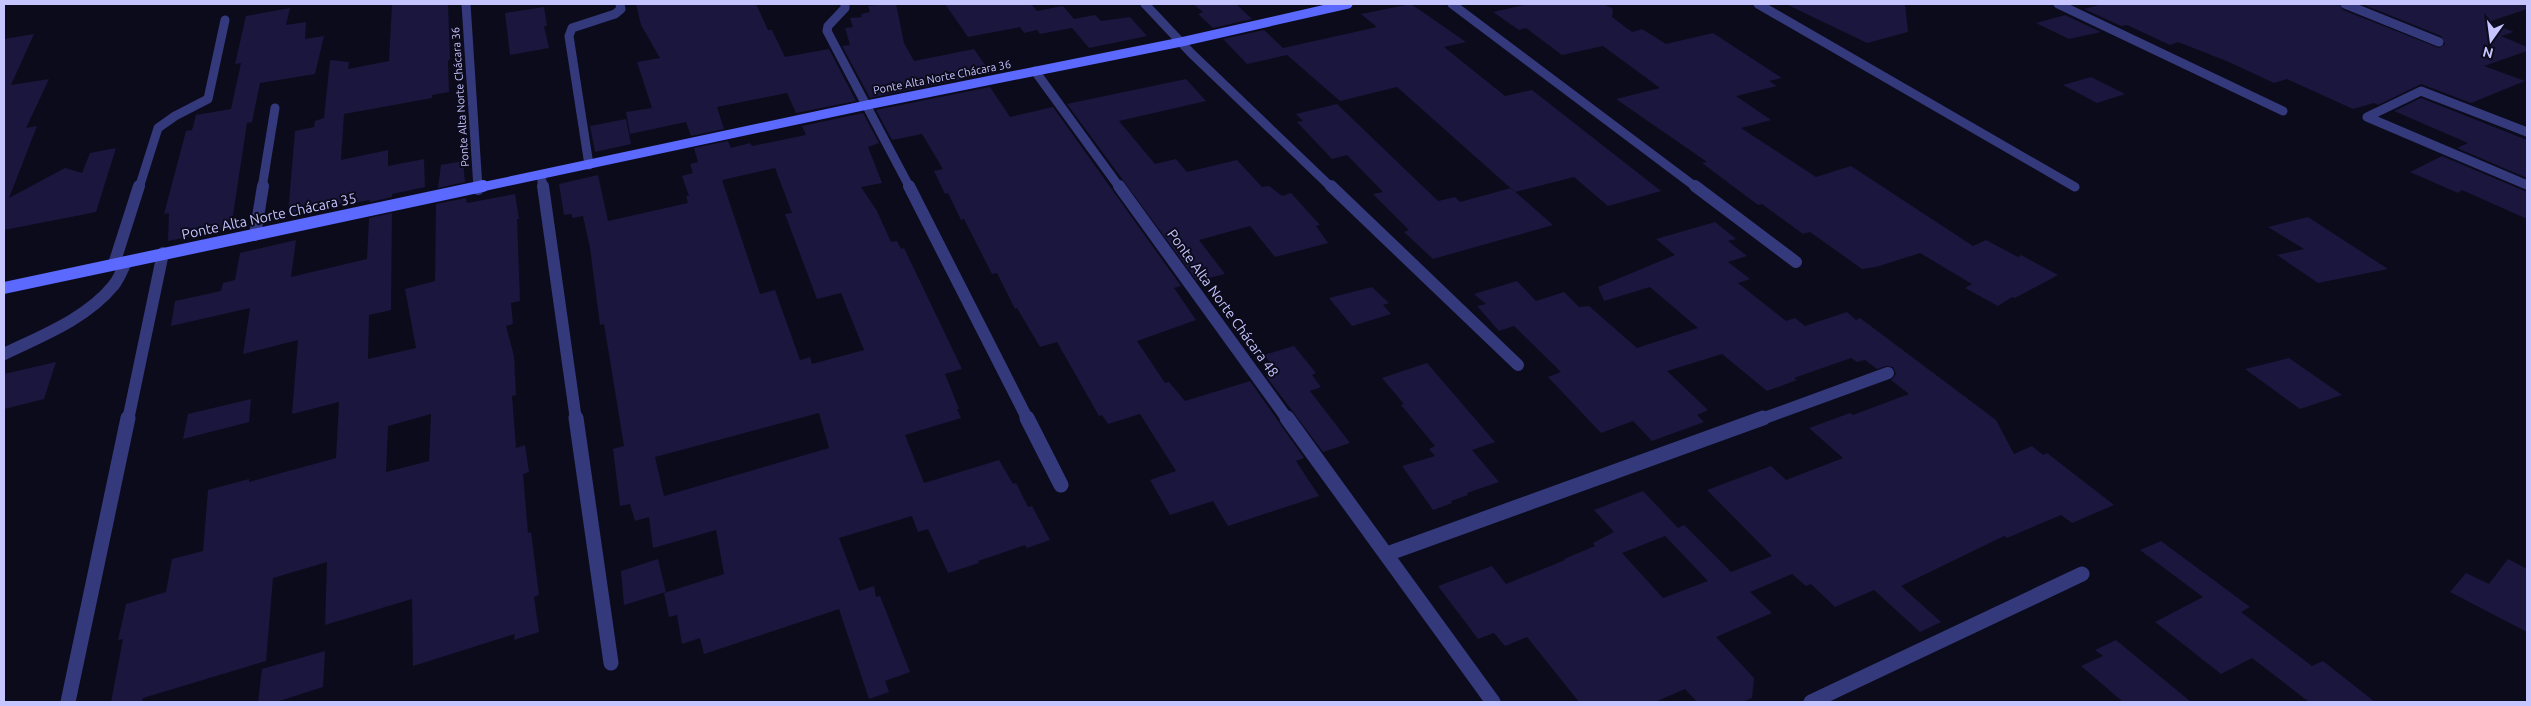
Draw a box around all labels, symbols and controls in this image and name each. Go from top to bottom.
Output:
north arrow [2466,15,2516,65]
street label: Ponte Alta Norte Chácara 36 [449,27,471,167]
text: N [2481,44,2495,62]
street label: Ponte Alta Norte Chácara 36 [872,58,1012,96]
street label: Ponte Alta Norte Chácara 35 [180,190,358,242]
street label: Ponte Alta Norte Chácara 48 [1164,226,1282,380]

